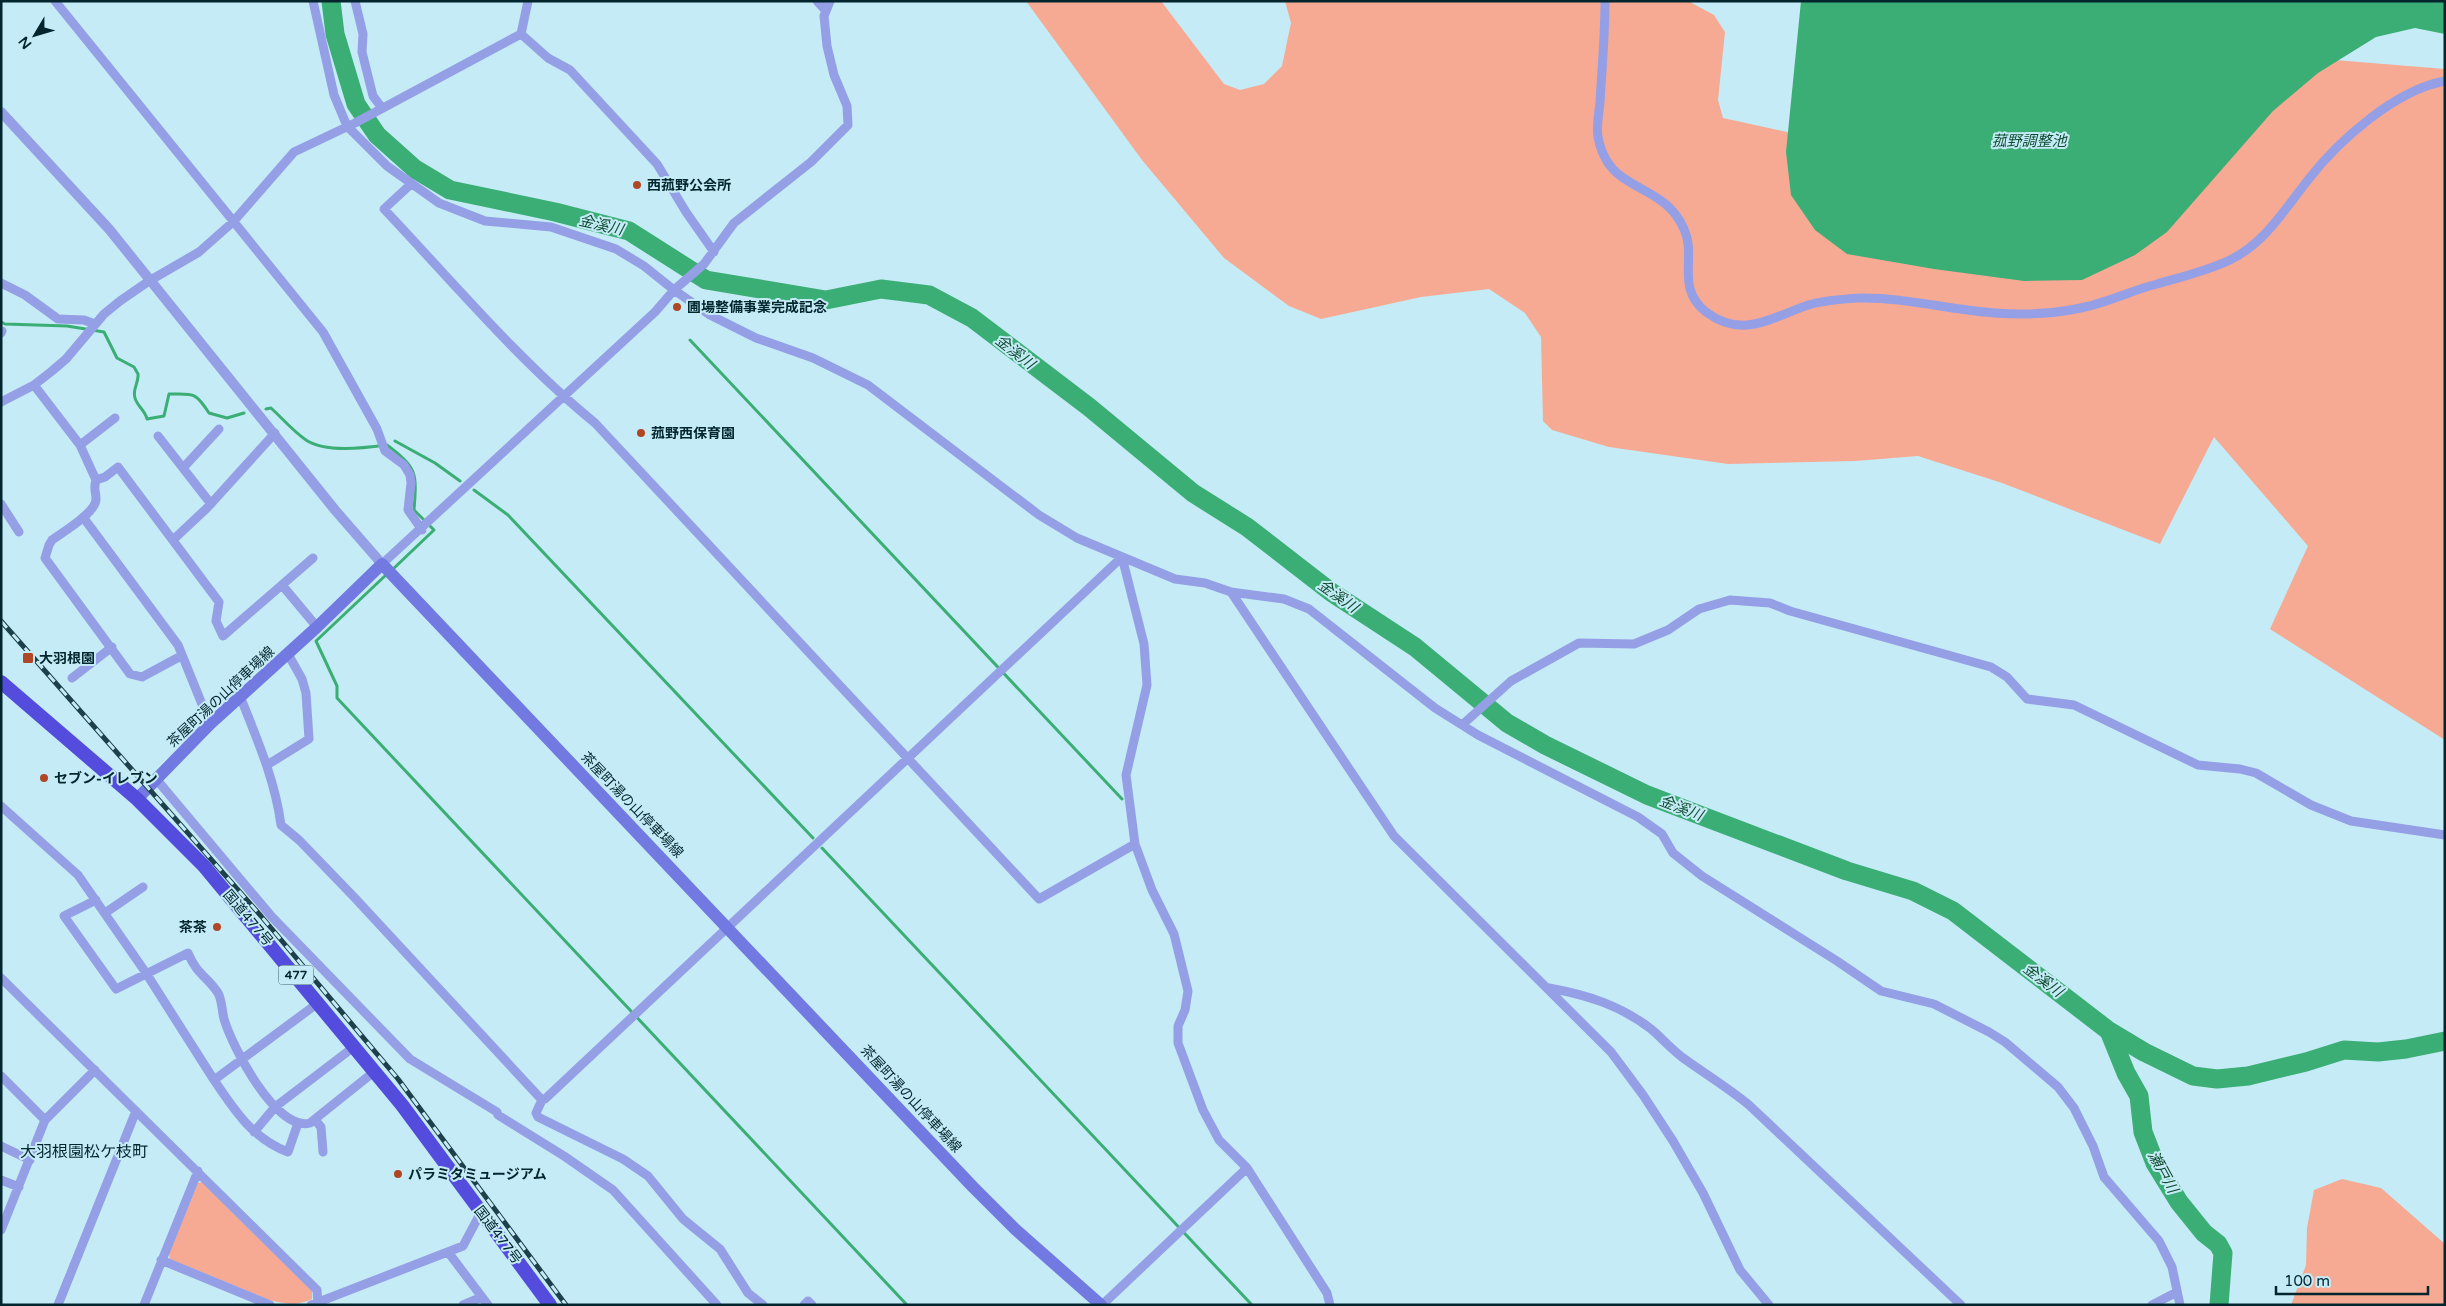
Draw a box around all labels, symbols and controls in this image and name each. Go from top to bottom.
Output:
north arrow [10,10,60,60]
text: N [15,33,35,52]
water label: 菰野調整池 [1991,132,2068,150]
place label: 西菰野公会所 [647,177,731,194]
marker: 西菰野公会所 [631,179,643,191]
water label: 金溪川 [577,211,627,239]
place label: 圃場整備事業完成記念 [687,299,827,316]
marker: 圃場整備事業完成記念 [671,301,683,313]
water label: 金溪川 [992,331,1040,374]
place label: 菰野西保育園 [651,425,735,442]
marker: 菰野西保育園 [635,427,647,439]
water label: 金溪川 [1314,576,1363,617]
street label: 茶屋町湯の山停車場線 [164,643,278,751]
place label: 大羽根園 [39,650,95,667]
marker: 大羽根園 [21,651,35,665]
street label: 茶屋町湯の山停車場線 [577,749,687,861]
place label: セブン-イレブン [54,770,158,787]
marker: セブン-イレブン [38,772,50,784]
water label: 金溪川 [1657,792,1707,825]
street label: 国道477号 [220,886,276,950]
place label: 茶茶 [179,919,207,936]
marker: 茶茶 [211,921,223,933]
water label: 金溪川 [2020,959,2068,1002]
road number: 477 [278,966,314,984]
street label: 茶屋町湯の山停車場線 [857,1042,965,1156]
district label: 大羽根園松ケ枝町 [20,1142,148,1162]
water label: 瀬戸川 [2144,1148,2183,1198]
place label: パラミタミュージアム [408,1166,547,1183]
marker: パラミタミュージアム [392,1168,404,1180]
street label: 国道477号 [471,1203,525,1267]
scale bar [2276,1264,2428,1296]
text: 100 m [2284,1272,2330,1290]

